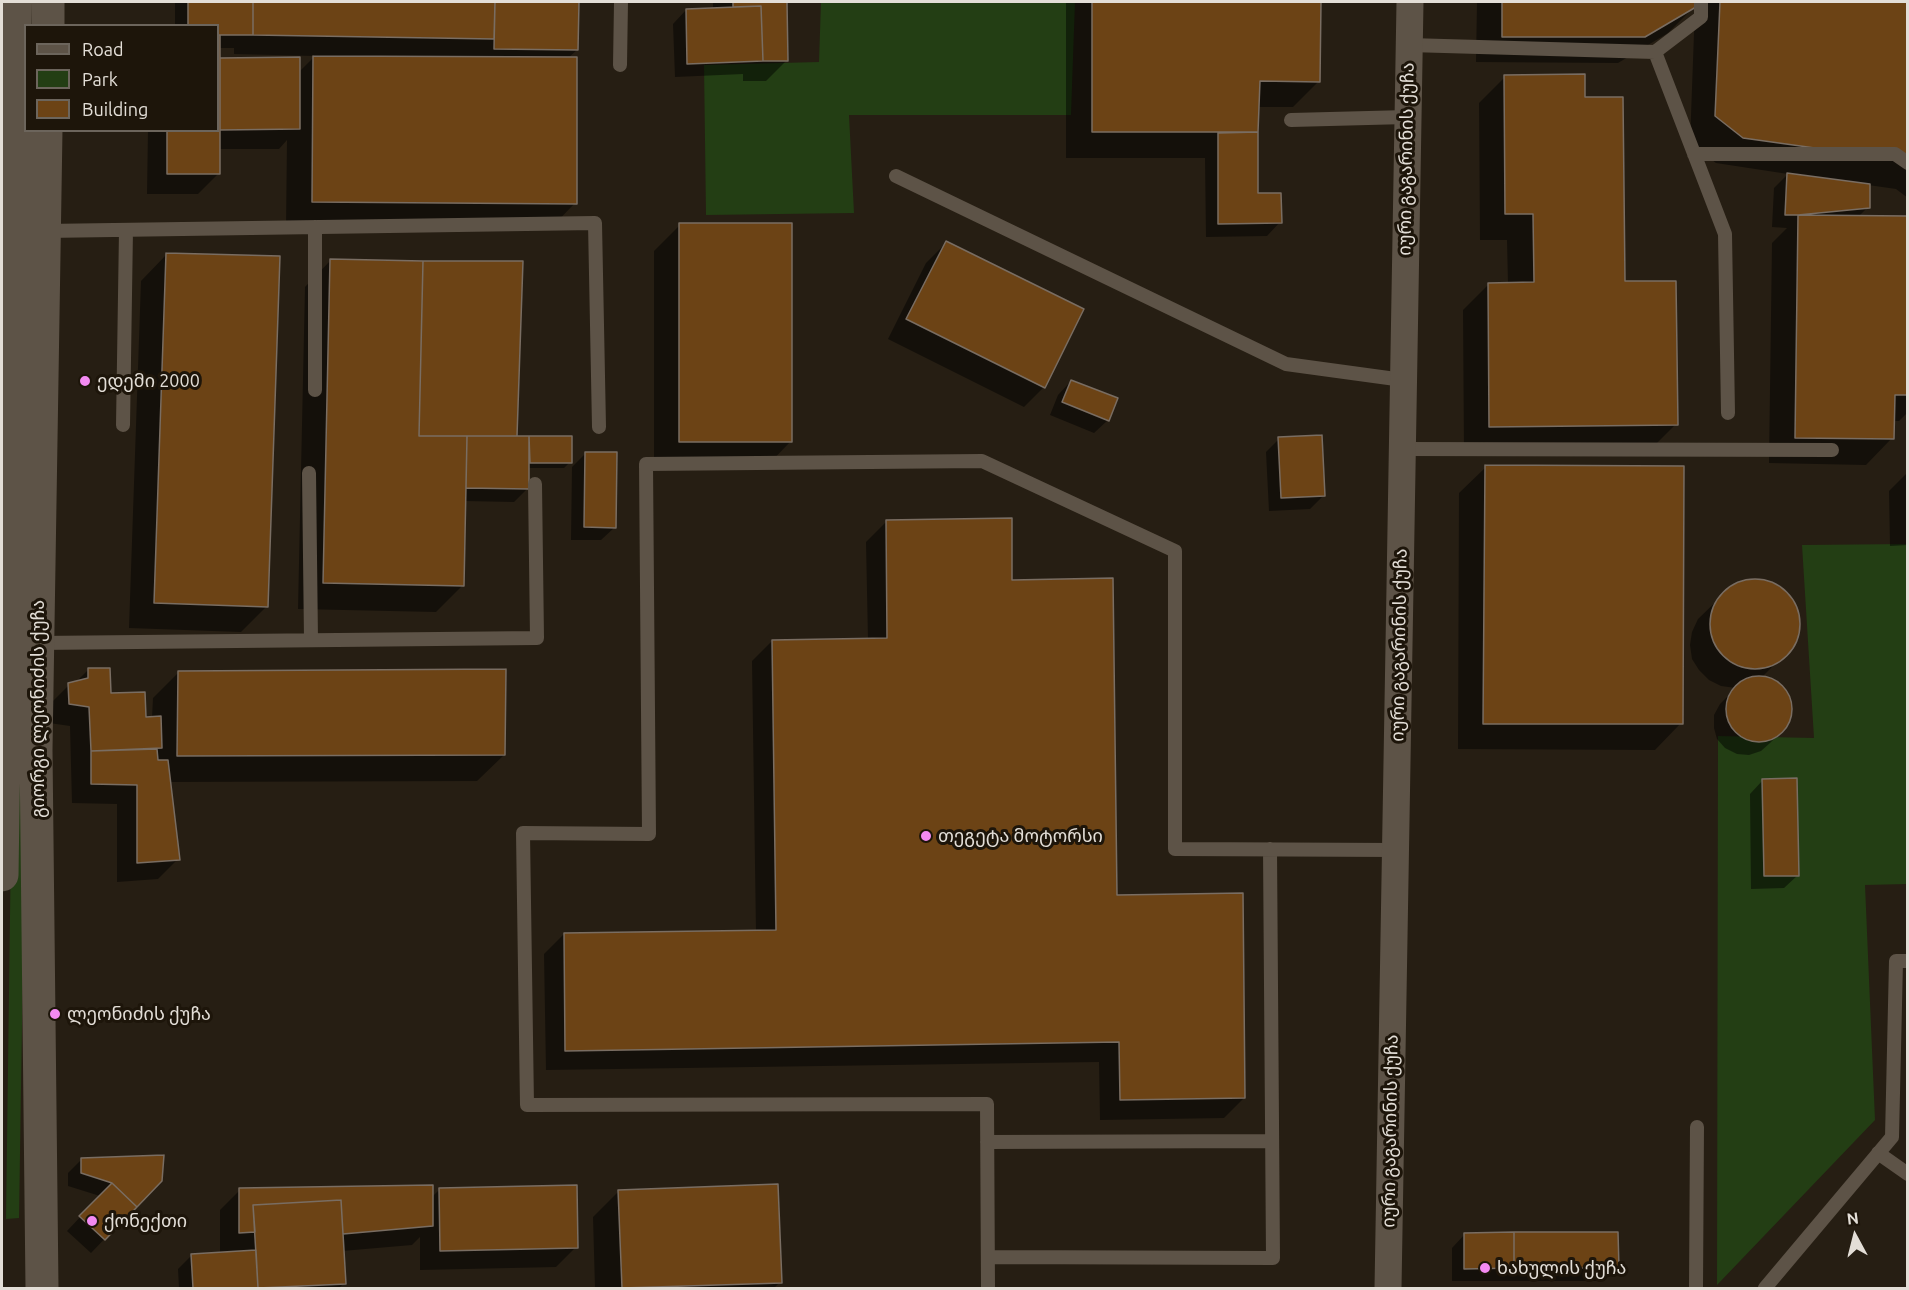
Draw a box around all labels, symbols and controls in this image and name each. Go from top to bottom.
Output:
legend [24,24,219,132]
text: Road [82,39,124,59]
street label: იური გაგარინის ქუჩა [1394,62,1418,256]
text: Park [82,69,118,89]
text: Building [82,99,148,119]
place label: ედემი 2000 [97,370,200,392]
marker: ედემი 2000 [78,374,92,388]
street label: იური გაგარინის ქუჩა [1387,548,1411,742]
street label: გიორგი ლეონიძის ქუჩა [27,600,49,818]
place label: თეგეტა მოტორსი [938,825,1103,847]
marker: თეგეტა მოტორსი [919,829,933,843]
place label: ლეონიძის ქუჩა [67,1003,211,1025]
marker: ლეონიძის ქუჩა [48,1007,62,1021]
street label: იური გაგარინის ქუჩა [1378,1034,1402,1228]
north arrow [1825,1206,1885,1266]
text: N [1846,1208,1860,1228]
place label: ქონექთი [104,1210,187,1232]
marker: ქონექთი [85,1214,99,1228]
place label: ხახულის ქუჩა [1497,1257,1626,1279]
marker: ხახულის ქუჩა [1478,1261,1492,1275]

